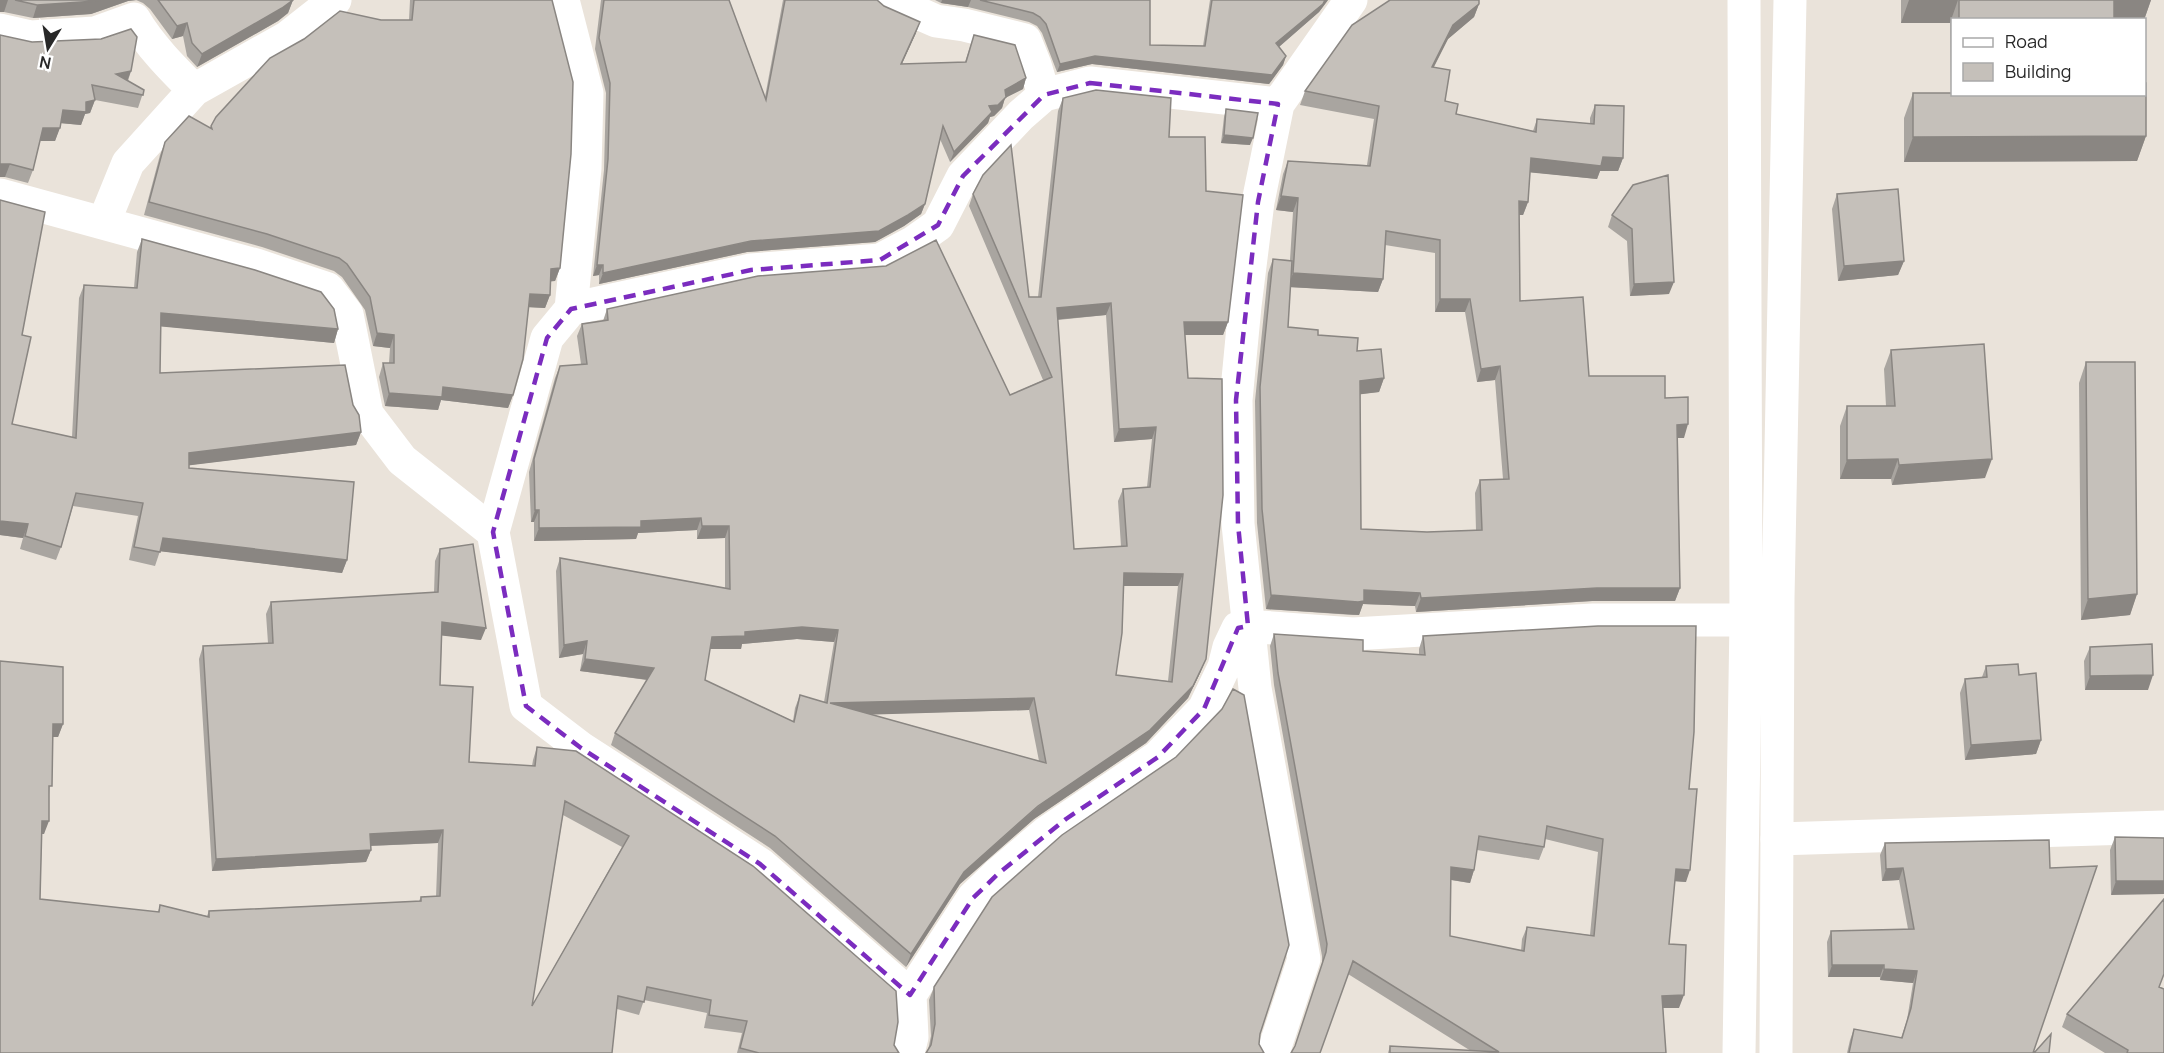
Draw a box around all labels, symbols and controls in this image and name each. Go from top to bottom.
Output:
north arrow [18,18,78,78]
legend [1951,18,2146,96]
text: Road [2005,29,2048,53]
text: N [37,51,53,75]
text: Building [2005,59,2071,83]

